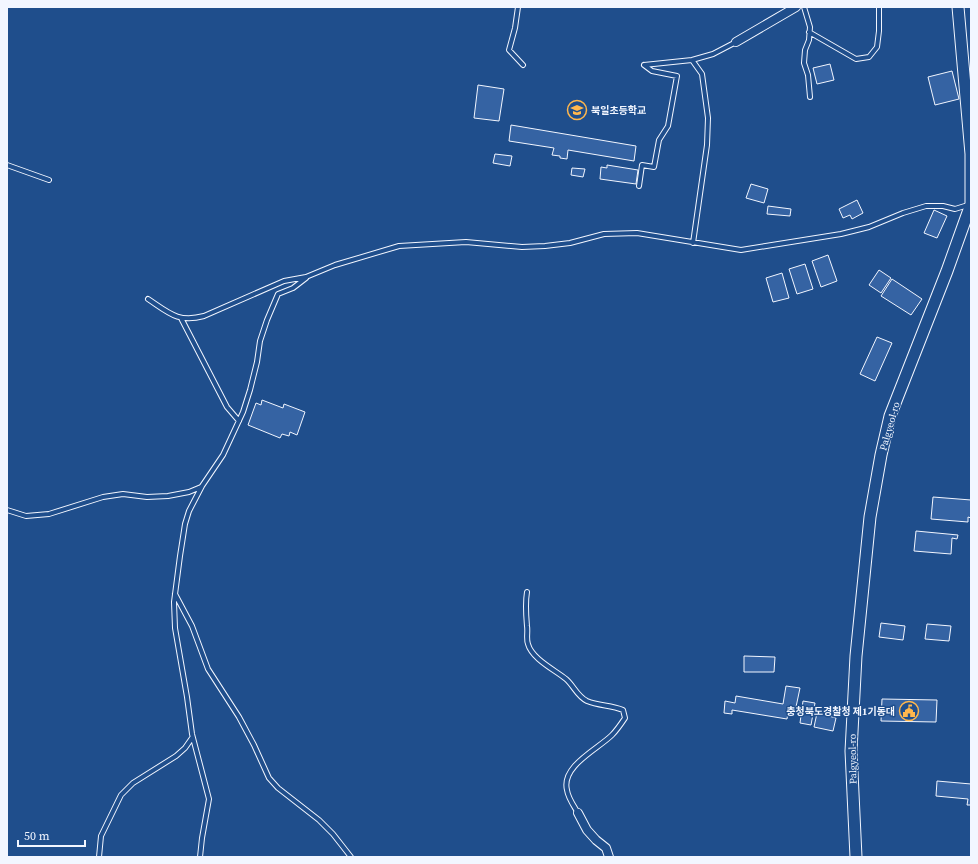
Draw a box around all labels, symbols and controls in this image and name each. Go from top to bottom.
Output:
school or university icon: 북일초등학교 [566,99,588,121]
place label: 북일초등학교 [591,104,646,117]
street label: Palgyeol-ro [876,400,903,452]
public building icon: 충청북도경찰청 제1기동대 [898,700,920,722]
place label: 충청북도경찰청 제1기동대 [786,705,895,718]
street label: Palgyeol-ro [846,733,859,784]
scale bar [18,822,85,848]
text: 50 m [24,828,50,844]

